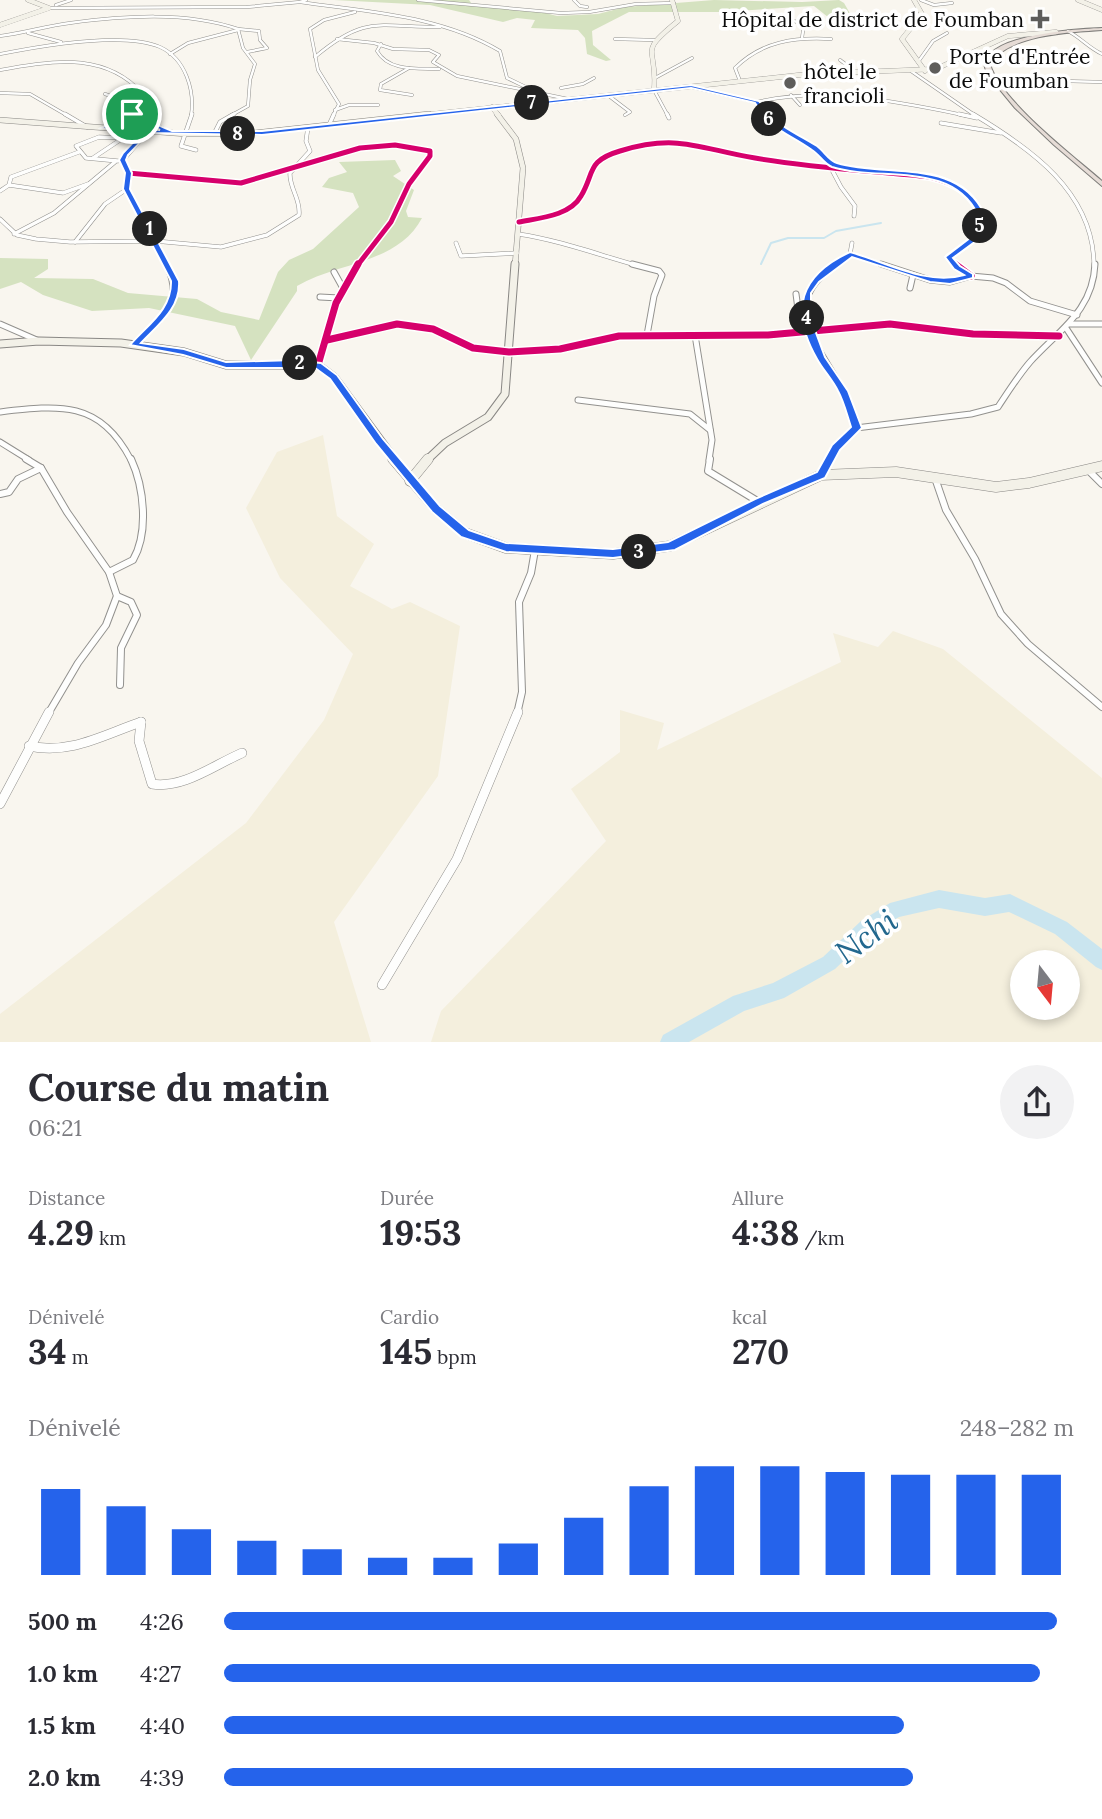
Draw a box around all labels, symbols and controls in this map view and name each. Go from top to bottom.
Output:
place label: Hôpital de district de Foumban [721,6,1024,33]
marker: Hôpital de district de Foumban [1030,9,1050,29]
place label: Porte d'Entrée de Foumban [949,43,1090,94]
place label: hôtel le francioli [804,58,885,109]
marker: Porte d'Entrée de Foumban [927,60,943,76]
marker: hôtel le francioli [782,75,798,91]
pin [102,84,162,144]
pin: 7 [514,86,550,120]
text: 7 [527,90,536,114]
icon: arrive [113,95,151,133]
pin: 6 [752,102,786,136]
text: 6 [763,106,774,130]
pin: 8 [220,116,256,152]
text: 8 [232,121,243,145]
pin: 5 [962,208,998,244]
pin: 1 [132,212,168,246]
text: 5 [974,213,985,237]
text: 1 [146,216,153,240]
pin: 4 [790,300,824,336]
text: 4 [801,305,812,329]
pin: 2 [282,346,318,380]
text: 2 [294,350,305,374]
pin: 3 [622,534,656,570]
text: 3 [633,539,644,563]
water label: Nchi [827,900,905,972]
north arrow [1010,950,1080,1020]
map controls [1010,950,1080,1020]
text: Course du matin [28,1063,329,1111]
button: share [1000,1065,1074,1139]
text: 06:21 [28,1113,82,1142]
text: Distance [28,1186,105,1210]
text: Durée [380,1186,434,1210]
text: Allure [732,1186,784,1210]
text: 4.29 [28,1210,94,1255]
text: 19:53 [380,1210,462,1255]
text: 4:38 [732,1210,800,1255]
text: km [94,1226,126,1250]
text: /km [800,1226,845,1250]
text: Dénivelé [28,1305,105,1329]
text: Cardio [380,1305,439,1329]
text: kcal [732,1305,767,1329]
text: 34 [28,1329,67,1374]
text: 145 [380,1329,432,1374]
text: 270 [732,1329,789,1374]
text: m [67,1345,89,1369]
text: bpm [432,1345,477,1369]
text: Dénivelé [28,1413,121,1442]
text: 248–282 m [960,1413,1074,1442]
text: 500 m [28,1607,97,1636]
text: 4:26 [140,1607,184,1636]
text: 1.0 km [28,1659,98,1688]
text: 4:27 [140,1659,181,1688]
text: 1.5 km [28,1711,96,1740]
text: 4:40 [140,1711,185,1740]
text: 2.0 km [28,1763,101,1792]
text: 4:39 [140,1763,184,1792]

